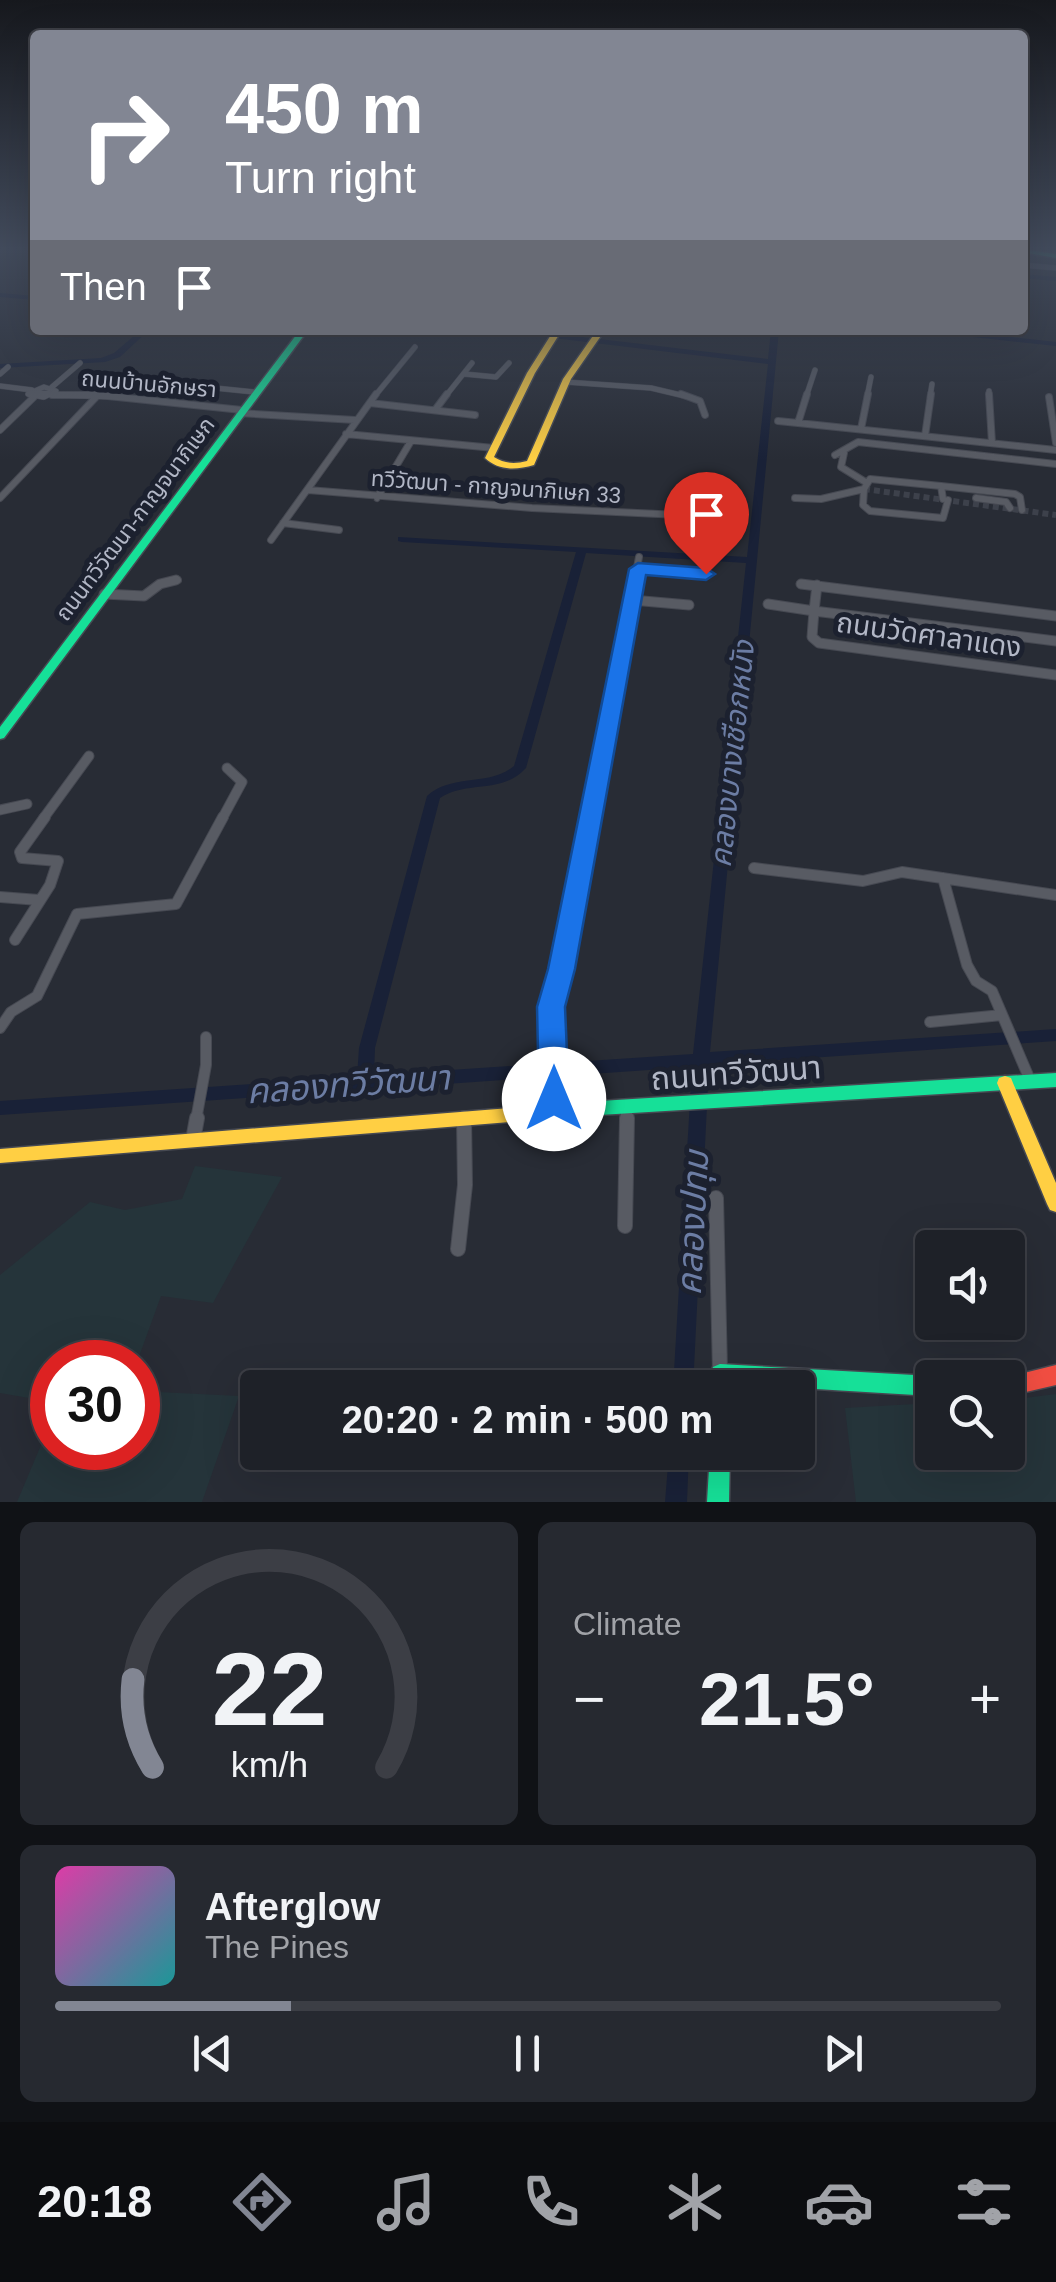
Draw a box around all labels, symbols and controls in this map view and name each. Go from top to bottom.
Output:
icon: right [60,70,190,200]
text: 450 m [225,70,423,148]
text: Turn right [225,152,416,203]
icon: arrive [167,260,222,315]
text: Then [60,266,147,308]
street label: ถนนบ้านอักษรา [80,366,218,402]
street label: ถนนทวีวัฒนา-กาญจนาภิเษก [50,412,220,626]
street label: ทวีวัฒนา - กาญจนาภิเษก 33 [370,466,622,508]
pin [664,472,749,575]
icon: arrive [679,487,734,542]
street label: ถนนวัดศาลาแดง [835,607,1023,663]
water label: คลองบางเชือกหนัง [704,637,761,869]
position arrow [502,1047,606,1151]
street label: ถนนทวีวัฒนา [649,1049,823,1097]
water label: คลองทวีวัฒนา [245,1057,453,1111]
water label: คลองปทุม [669,1147,718,1296]
map controls [915,1230,1025,1470]
button: sound [915,1230,1025,1340]
speed limit sign: 30 [30,1340,160,1470]
button: search [915,1360,1025,1470]
text: 20:20 · 2 min · 500 m [342,1399,713,1441]
text: Climate [573,1606,681,1642]
text: 22 [211,1631,327,1747]
text: 21.5° [699,1657,875,1741]
text: − [573,1668,605,1730]
text: + [969,1668,1001,1730]
text: km/h [230,1745,308,1785]
text: Afterglow [205,1886,380,1928]
text: The Pines [205,1929,349,1965]
icon: previous [185,2026,240,2081]
icon: pause [500,2026,555,2081]
icon: next [816,2026,871,2081]
icon: directions [227,2167,297,2237]
icon: music [371,2167,441,2237]
icon: phone [516,2167,586,2237]
icon: climate [660,2167,730,2237]
icon: car [804,2167,874,2237]
icon: filters [949,2167,1019,2237]
text: 20:18 [37,2176,152,2227]

